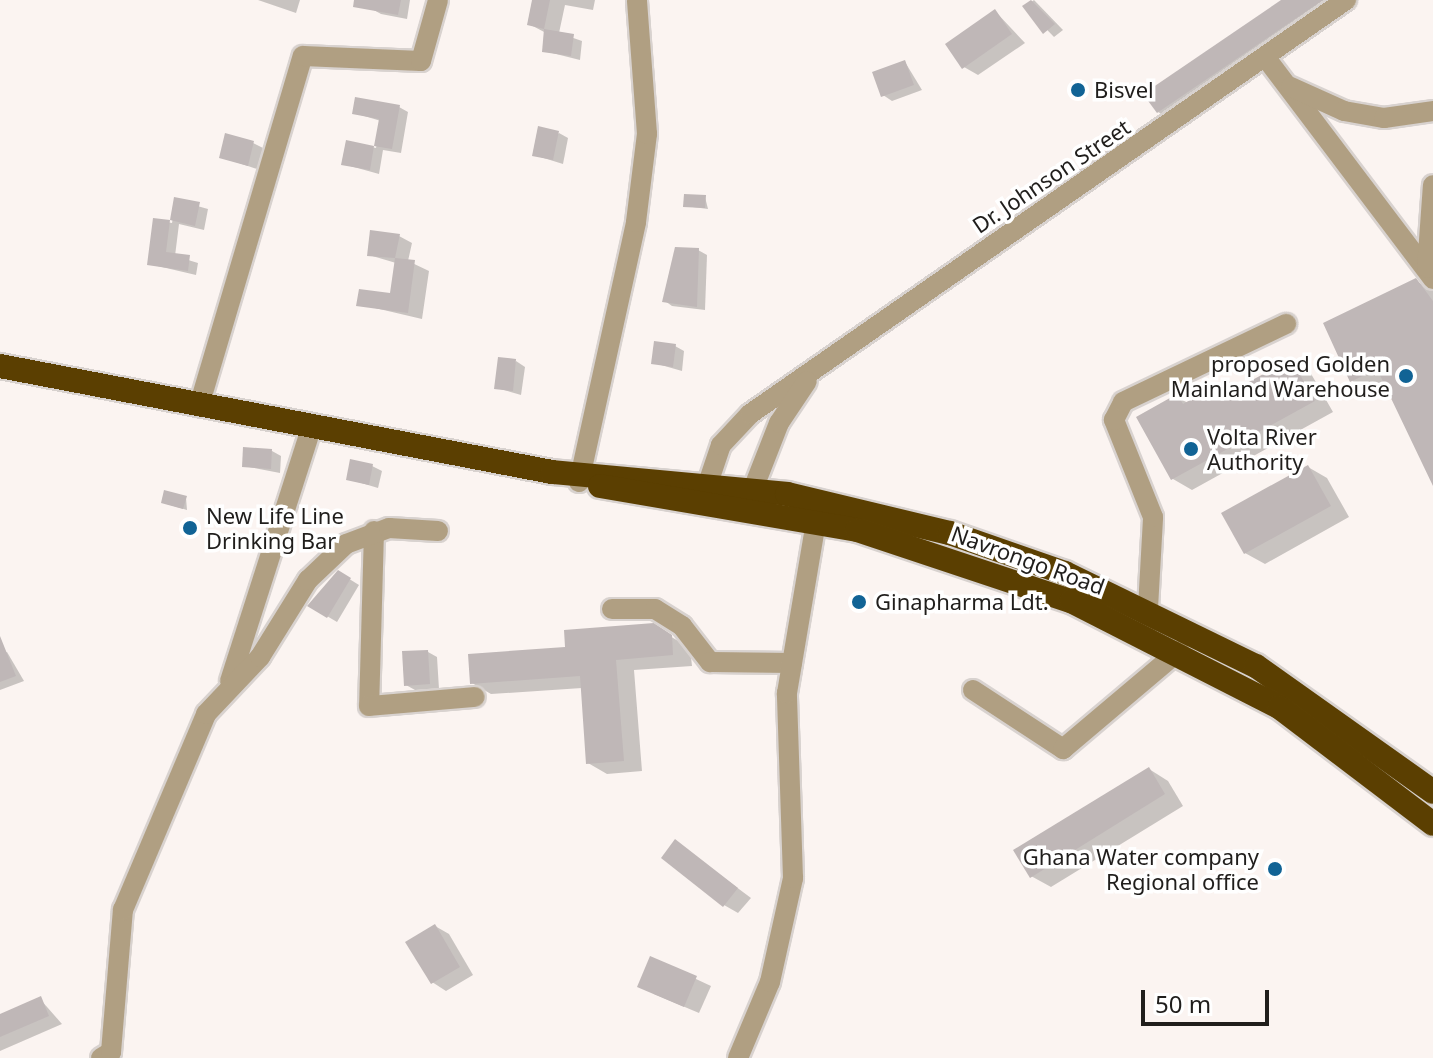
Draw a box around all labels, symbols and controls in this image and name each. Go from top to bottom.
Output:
place label: Bisvel [1094,77,1154,103]
marker: Bisvel [1069,81,1087,99]
street label: Dr. Johnson Street [967,114,1135,238]
place label: proposed Golden Mainland Warehouse [1171,350,1390,402]
marker: proposed Golden Mainland Warehouse [1397,367,1415,385]
place label: Volta River Authority [1207,423,1317,474]
marker: Volta River Authority [1182,440,1200,458]
place label: New Life Line Drinking Bar [206,502,344,554]
marker: New Life Line Drinking Bar [181,519,199,537]
street label: Navrongo Road [948,520,1108,600]
place label: Ginapharma Ldt. [875,589,1049,615]
marker: Ginapharma Ldt. [850,593,868,611]
place label: Ghana Water company Regional office [1023,843,1259,894]
marker: Ghana Water company Regional office [1266,860,1284,878]
scale bar [1145,974,1273,1024]
text: 50 m [1155,987,1211,1020]

